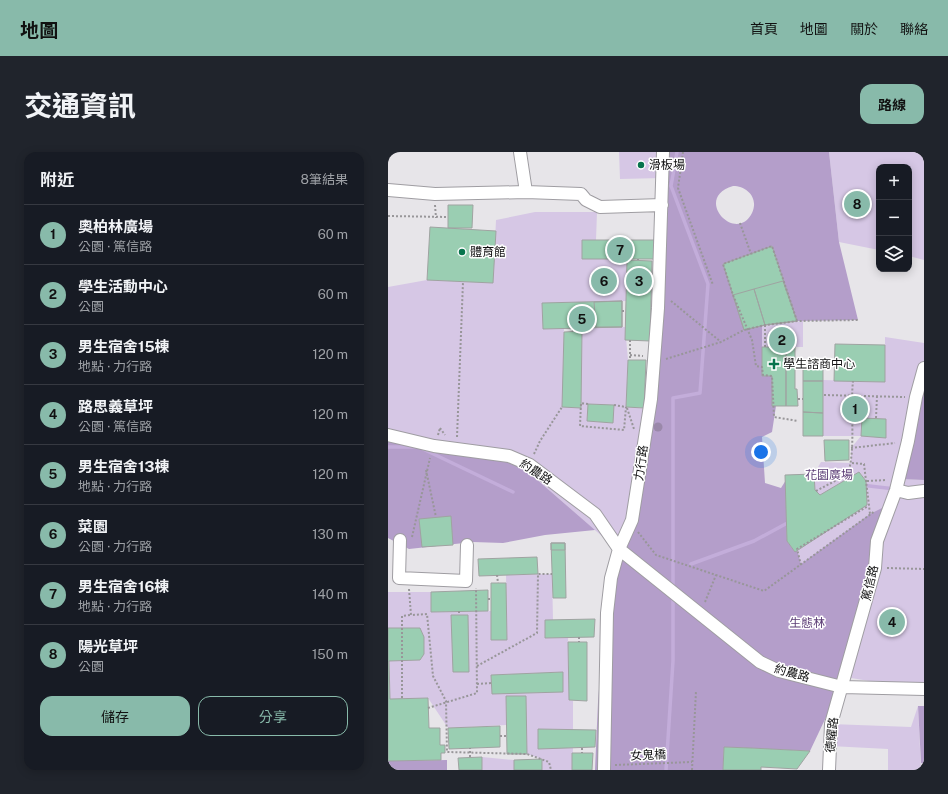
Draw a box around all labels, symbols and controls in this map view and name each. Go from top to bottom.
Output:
text: 地圖 [20,19,58,41]
text: 首頁 [750,21,778,37]
text: 地圖 [800,21,828,37]
text: 關於 [850,21,878,37]
text: 聯絡 [900,21,928,37]
button: 路線 [860,84,924,124]
text: 交通資訊 [24,89,136,122]
place label: 滑板場 [649,158,685,172]
marker: 滑板場 [636,160,646,170]
map controls [876,164,912,272]
button: + [876,164,912,200]
text: 附近 [40,170,74,190]
text: 8筆結果 [301,172,348,187]
pin: 8 [844,189,870,219]
button: − [876,200,912,236]
text: 奧柏林廣場 [78,218,153,235]
text: 1 [50,227,56,242]
text: 60 m [318,227,348,242]
pin: 7 [607,235,633,265]
button: layers [876,236,912,272]
text: 公園 · 篤信路 [78,239,152,254]
place label: 體育館 [470,245,506,259]
marker: 體育館 [457,247,467,257]
pin: 6 [591,266,617,296]
pin: 3 [626,266,652,296]
text: 學生活動中心 [78,278,168,295]
text: 2 [49,287,57,302]
text: 60 m [318,287,348,302]
text: 公園 [78,299,104,314]
pin: 5 [569,304,595,334]
pin: 2 [769,325,795,355]
text: 男生宿舍15棟 [78,338,170,355]
text: 3 [49,347,57,362]
text: 120 m [313,347,348,362]
place label: 學生諮商中心 [783,357,855,371]
marker: 學生諮商中心 [768,358,780,370]
text: 地點 · 力行路 [78,359,152,374]
pin: 1 [842,394,868,424]
text: 路思義草坪 [78,398,153,415]
text: 4 [49,407,57,422]
text: 120 m [313,407,348,422]
text: 公園 · 篤信路 [78,419,152,434]
your location [751,442,771,462]
street label: 力行路 [632,444,650,482]
street label: 約農路 [517,456,555,488]
text: 男生宿舍13棟 [78,458,169,475]
text: 5 [49,467,57,482]
text: 120 m [313,467,348,482]
park label: 花園廣場 [805,468,853,482]
text: 地點 · 力行路 [78,479,152,494]
text: 菜園 [78,518,108,535]
text: 6 [49,527,57,542]
text: 130 m [312,527,348,542]
text: 公園 · 力行路 [78,539,152,554]
street label: 篤信路 [859,564,881,602]
text: 男生宿舍16棟 [78,578,169,595]
text: 7 [49,587,57,602]
text: 140 m [312,587,348,602]
text: 地點 · 力行路 [78,599,152,614]
pin: 4 [879,607,905,637]
park label: 生態林 [789,616,825,630]
text: 陽光草坪 [78,638,138,655]
text: 8 [49,647,57,662]
text: 150 m [312,647,348,662]
text: 公園 [78,659,104,674]
street label: 約農路 [773,661,811,685]
button: 儲存 [40,696,190,736]
button: 分享 [198,696,348,736]
street label: 德耀路 [823,716,841,754]
street label: 女鬼橋 [630,747,666,763]

